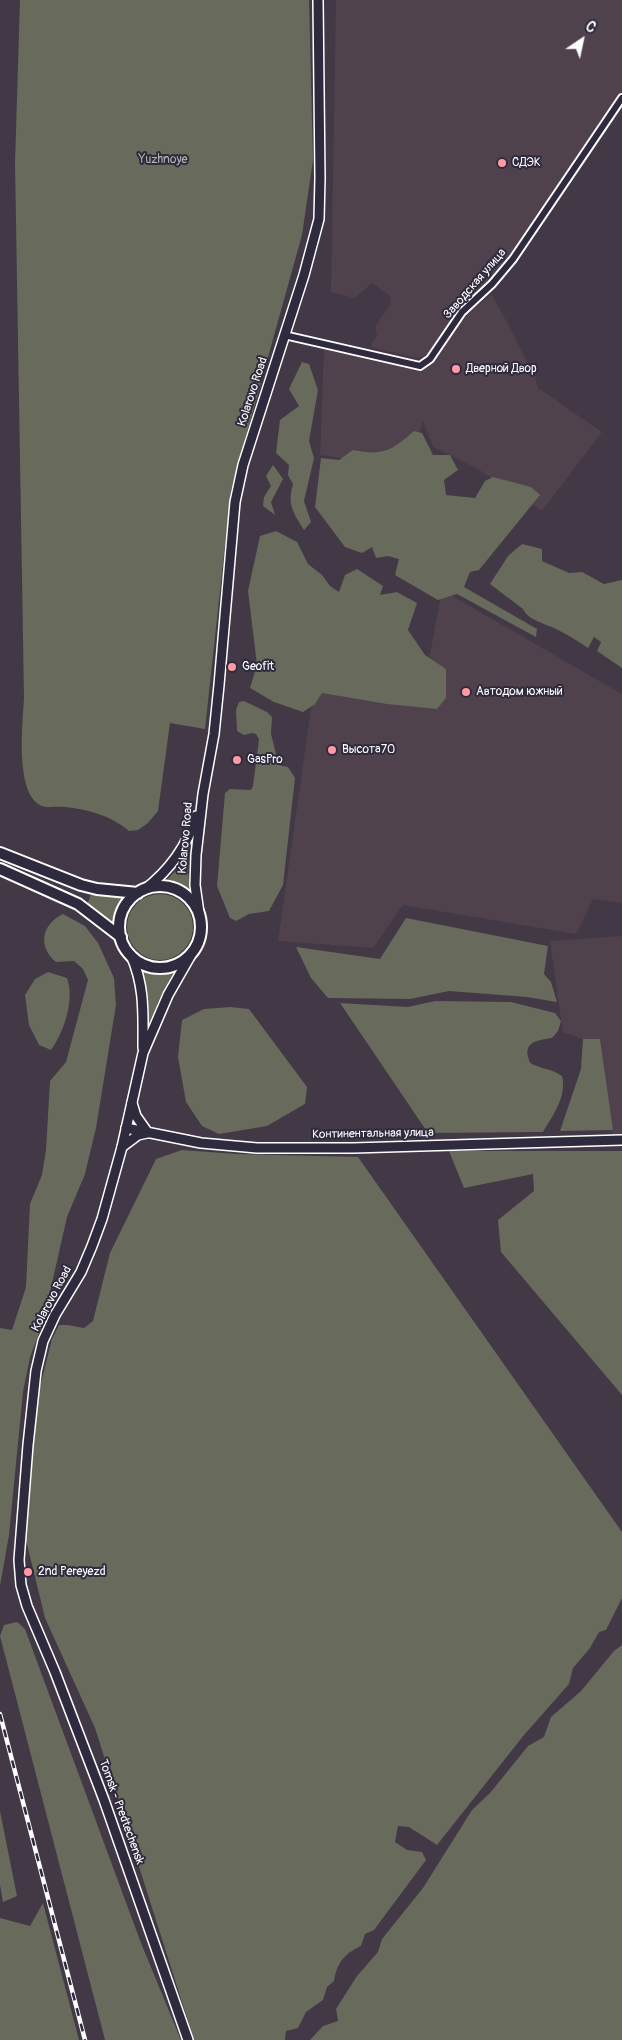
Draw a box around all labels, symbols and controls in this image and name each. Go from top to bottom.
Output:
north arrow [557,15,607,65]
text: С [582,18,599,37]
park label: Yuzhnoye [139,153,187,167]
place label: СДЭК [512,156,541,170]
marker: СДЭК [496,157,508,169]
street label: Заводская улица [441,246,509,322]
street label: Kolarovo Road [235,356,271,428]
place label: Дверной Двор [466,362,537,376]
marker: Дверной Двор [450,363,462,375]
place label: Geofit [242,660,274,674]
marker: Geofit [226,661,238,673]
place label: Автодом южный [476,685,563,699]
marker: Автодом южный [460,686,472,698]
place label: Высота70 [342,743,395,757]
marker: Высота70 [326,744,338,756]
place label: GasPro [247,753,283,767]
marker: GasPro [231,754,243,766]
street label: Kolarovo Road [176,802,196,874]
street label: Континентальная улица [312,1126,434,1142]
street label: Kolarovo Road [29,1264,75,1334]
place label: 2nd Pereyezd [38,1565,106,1579]
marker: 2nd Pereyezd [22,1566,34,1578]
street label: Tomsk - Predtechensk [95,1758,147,1866]

